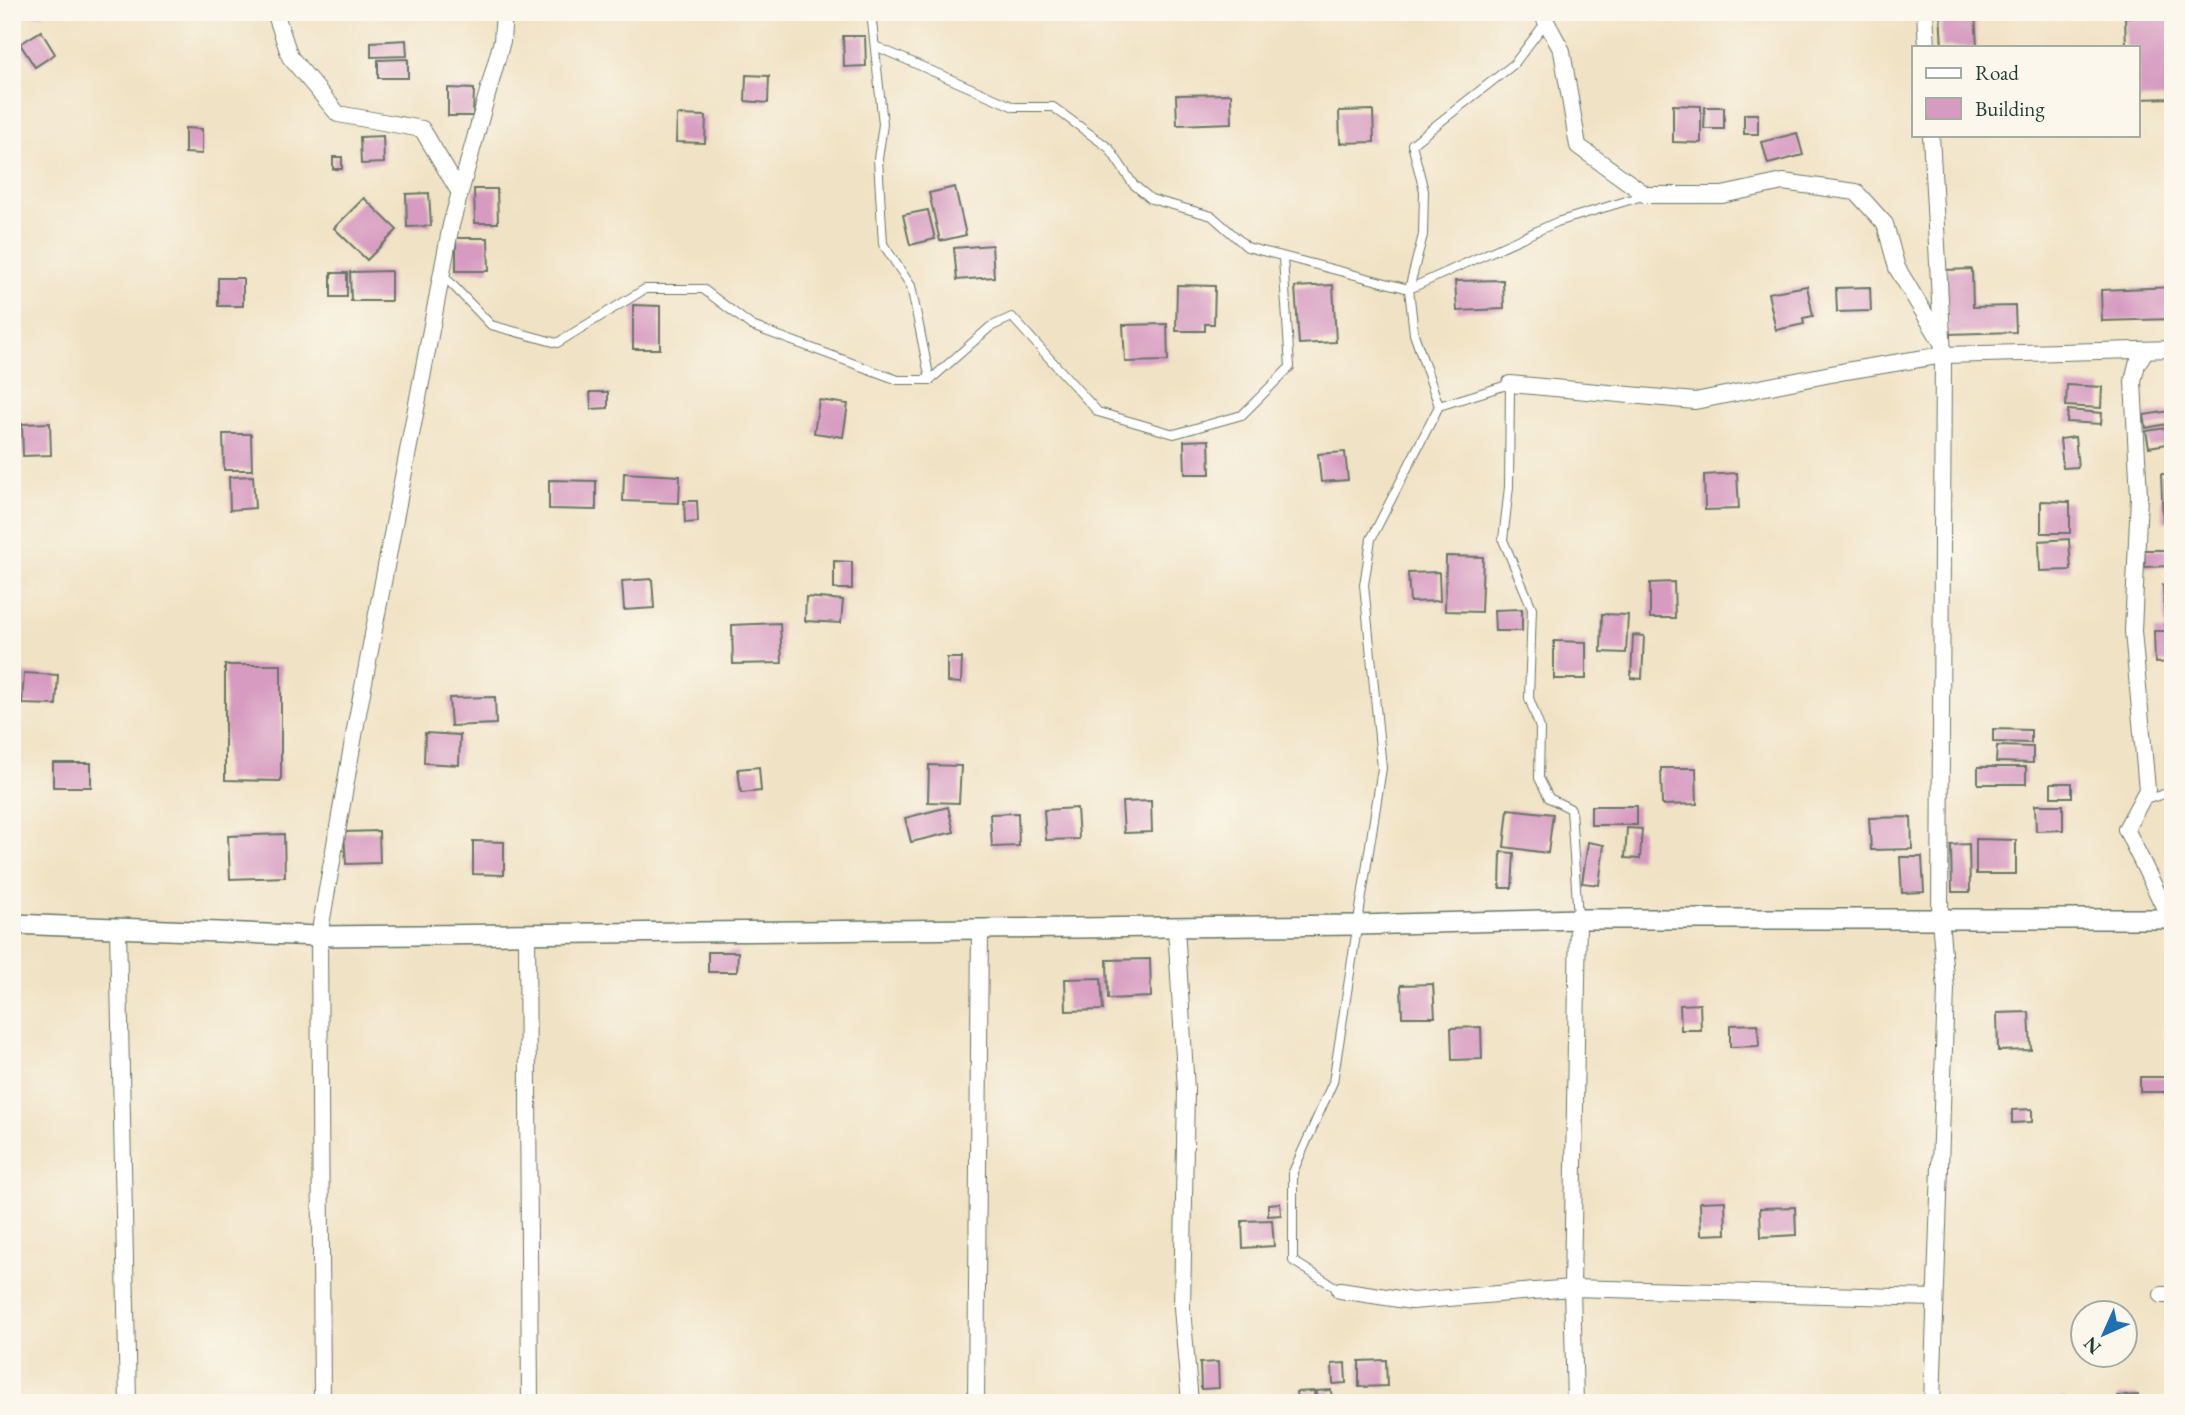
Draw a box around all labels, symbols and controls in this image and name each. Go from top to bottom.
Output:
legend [1912,46,2140,136]
text: Road [1975,59,2019,86]
text: Building [1975,95,2045,122]
north arrow [2070,1300,2140,1370]
text: N [2078,1331,2107,1360]

